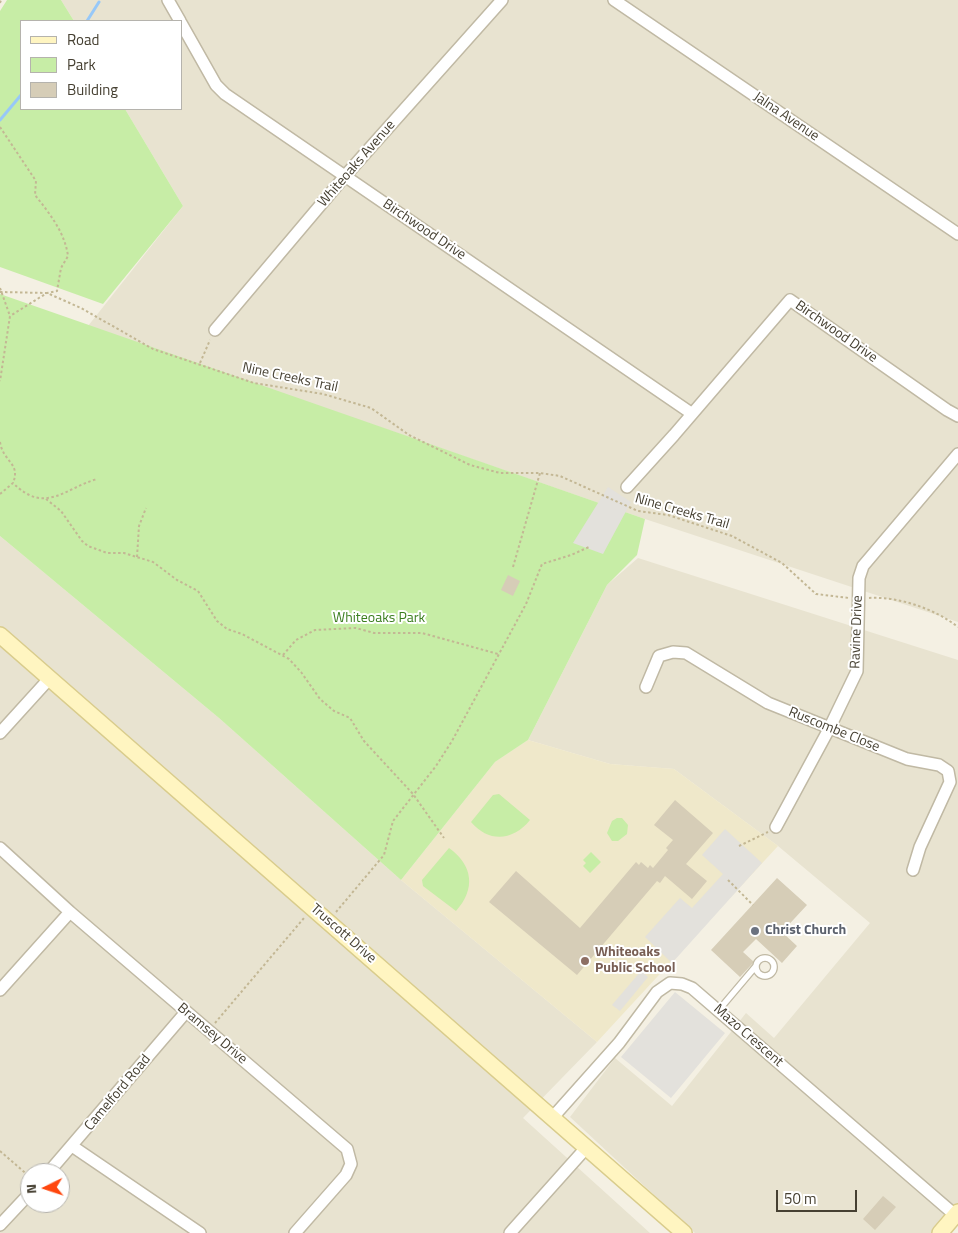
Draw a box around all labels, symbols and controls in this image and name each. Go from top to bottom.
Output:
legend [20,20,182,110]
text: Road [67,28,99,51]
text: Park [67,53,96,76]
text: Building [67,78,118,101]
street label: Jalna Avenue [750,89,822,145]
street label: Whiteoaks Avenue [315,117,399,211]
street label: Birchwood Drive [379,196,469,264]
street label: Birchwood Drive [792,297,880,367]
street label: Nine Creeks Trail [241,360,339,396]
street label: Nine Creeks Trail [633,491,731,533]
street label: Ravine Drive [847,595,867,669]
park label: Whiteoaks Park [333,611,425,627]
street label: Ruscombe Close [786,704,882,756]
street label: Truscott Drive [307,901,379,967]
place label: Christ Church [765,923,846,939]
marker: Christ Church [749,925,761,937]
place label: Whiteoaks Public School [595,945,676,978]
marker: Whiteoaks Public School [579,955,591,967]
street label: Bramsey Drive [174,1000,250,1068]
street label: Mazo Crescent [710,1001,786,1071]
street label: Camelford Road [81,1052,155,1134]
north arrow [20,1163,70,1213]
scale bar [778,1180,859,1212]
text: N [20,1183,41,1195]
text: 50 m [784,1187,817,1210]

